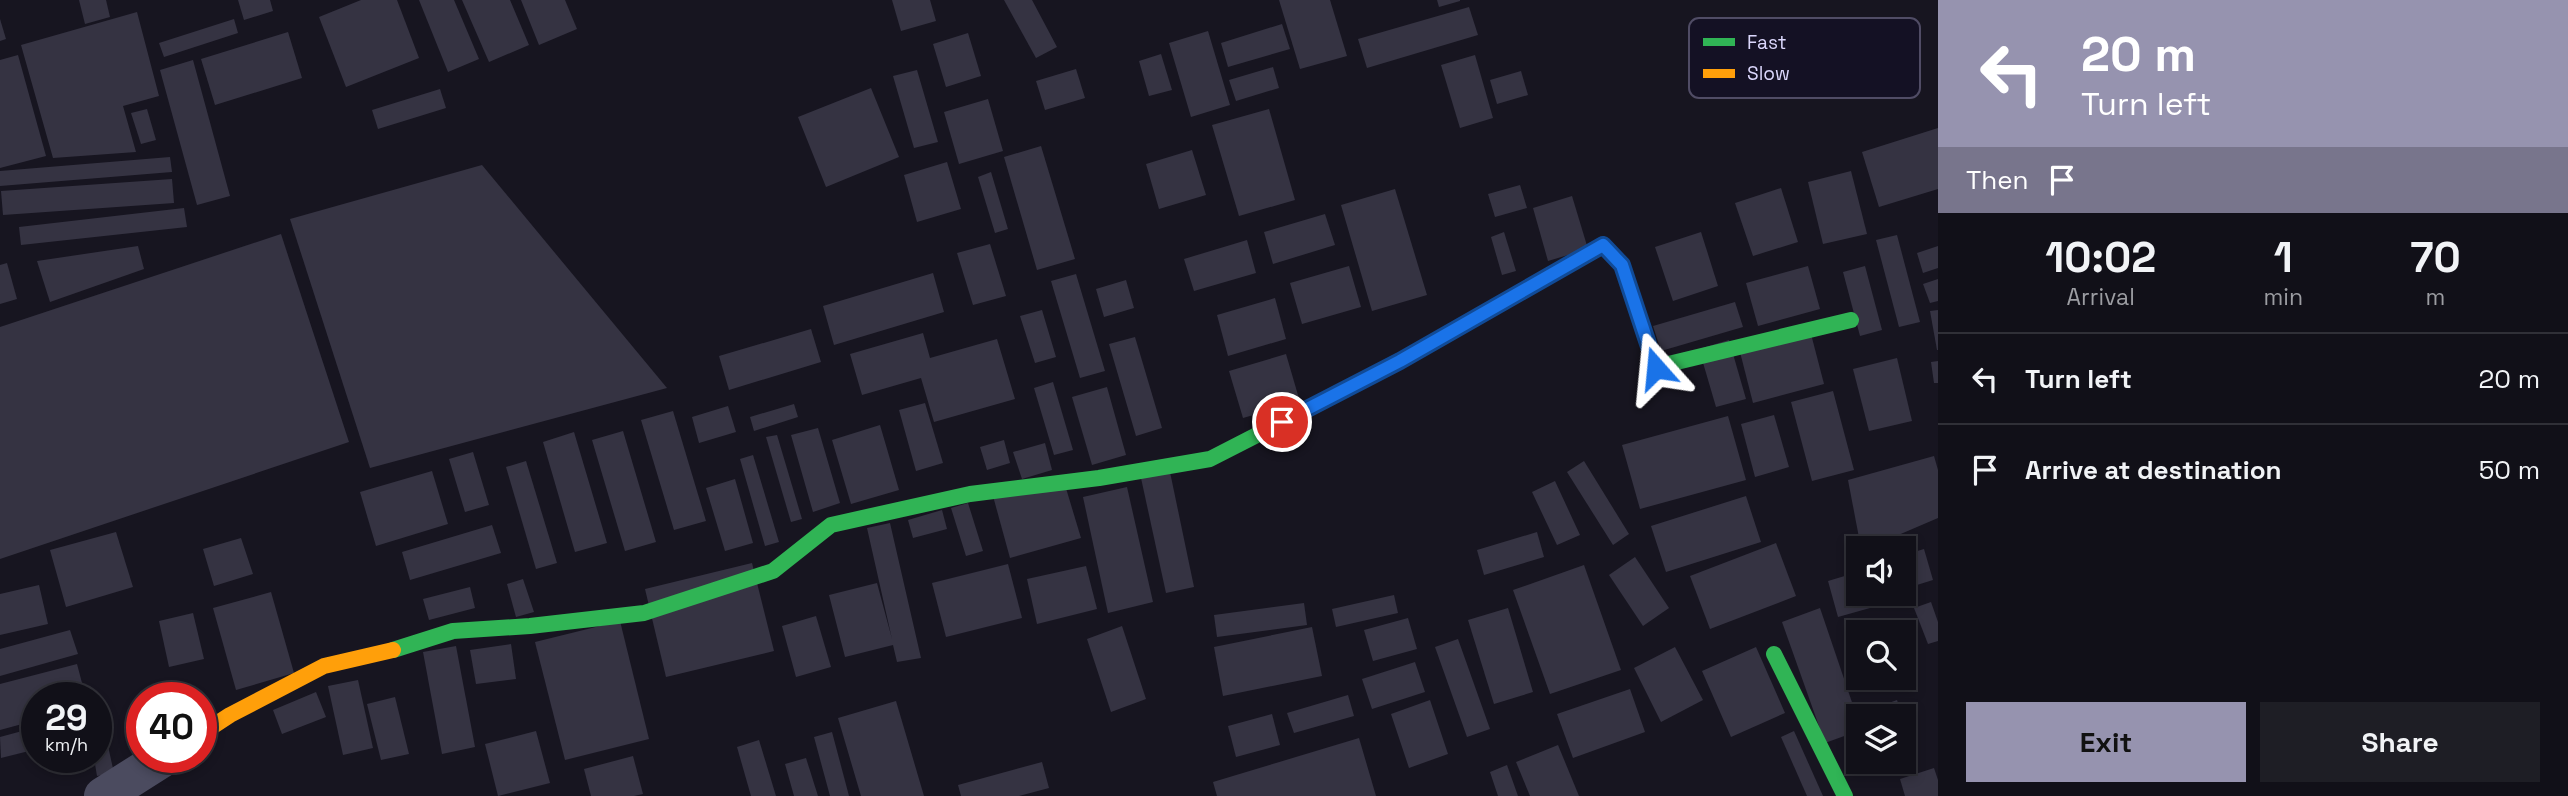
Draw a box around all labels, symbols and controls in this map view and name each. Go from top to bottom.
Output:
legend [1689,18,1920,98]
text: 20 m [2081,23,2196,85]
icon: left [1966,28,2057,119]
text: Fast [1747,30,1787,55]
text: Slow [1747,61,1790,86]
text: Turn left [2081,84,2211,124]
icon: arrive [2043,161,2081,199]
text: Then [1966,163,2029,197]
text: 10:02 [2045,231,2156,284]
text: 1 [2274,231,2293,284]
text: 70 [2410,231,2461,284]
text: Arrival [2067,282,2135,312]
text: min [2264,282,2303,312]
text: m [2426,282,2445,312]
position arrow [1619,331,1693,405]
icon: left [1966,360,2004,398]
text: Turn left [2025,362,2132,396]
text: 20 m [2479,362,2540,396]
pin [1252,392,1312,452]
icon: arrive [1263,403,1301,441]
icon: arrive [1966,451,2004,489]
text: Arrive at destination [2025,453,2282,487]
text: 50 m [2479,453,2540,487]
map controls [1846,536,1916,774]
button: sound [1846,536,1916,606]
button: search [1846,620,1916,690]
speed limit sign: 40 [126,682,217,773]
text: 29 [45,696,88,740]
button: Exit [1966,702,2246,782]
button: Share [2260,702,2540,782]
button: layers [1846,704,1916,774]
text: km/h [45,733,88,756]

